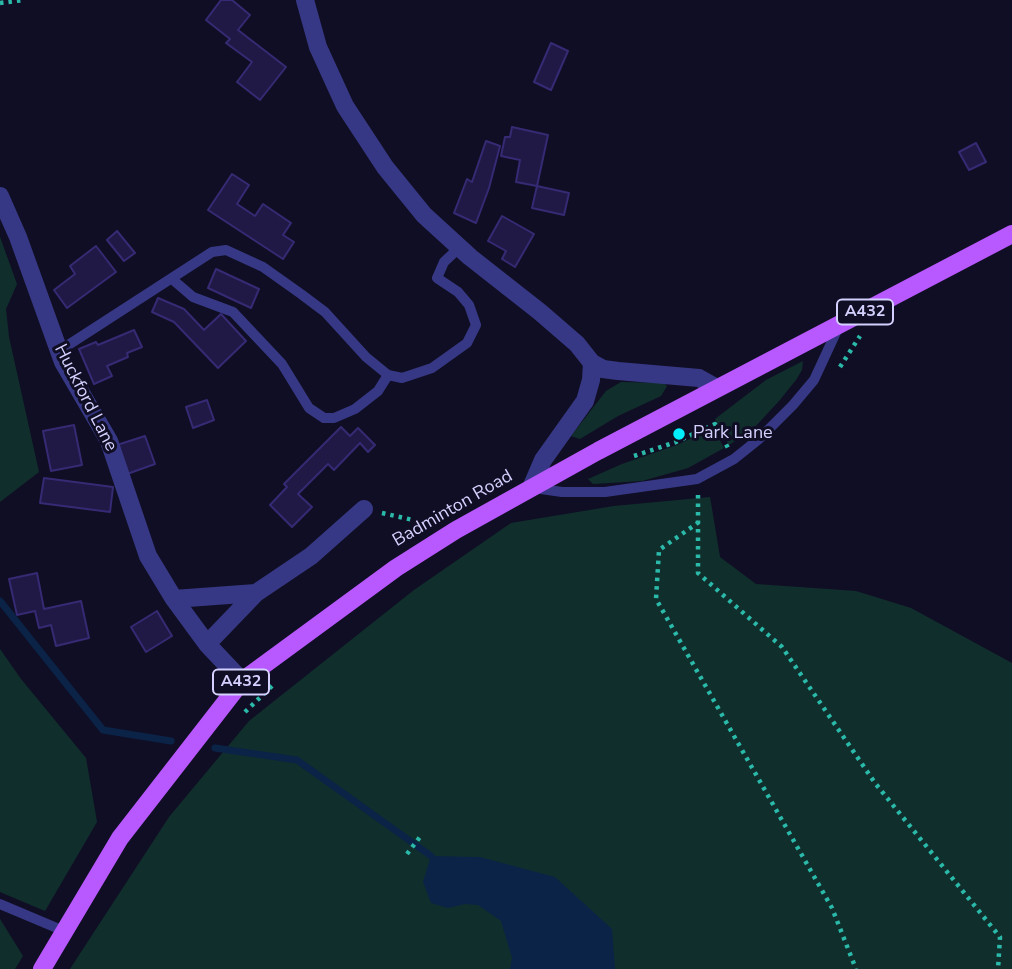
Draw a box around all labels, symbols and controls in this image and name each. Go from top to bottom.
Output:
road number: A432 [837,300,893,324]
street label: Huckford Lane [49,341,121,455]
place label: Park Lane [693,423,773,445]
marker: Park Lane [671,426,687,442]
street label: Badminton Road [389,466,517,552]
road number: A432 [213,670,269,694]

